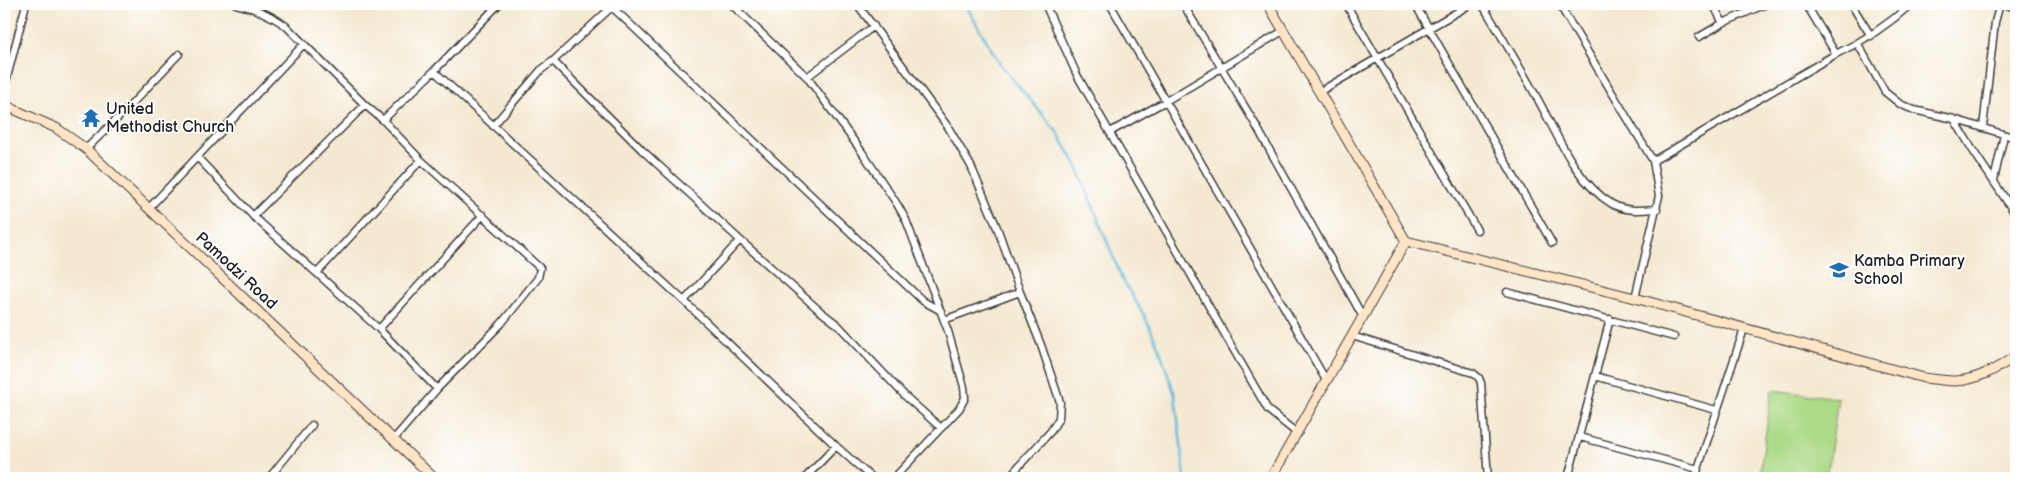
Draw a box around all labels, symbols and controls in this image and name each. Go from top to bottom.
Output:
place label: United Methodist Church [106,100,234,137]
temple icon: United Methodist Church [80,107,102,129]
street label: Pamodzi Road [191,228,281,314]
place label: Kamba Primary School [1854,252,1965,289]
school or university icon: Kamba Primary School [1828,259,1850,281]

